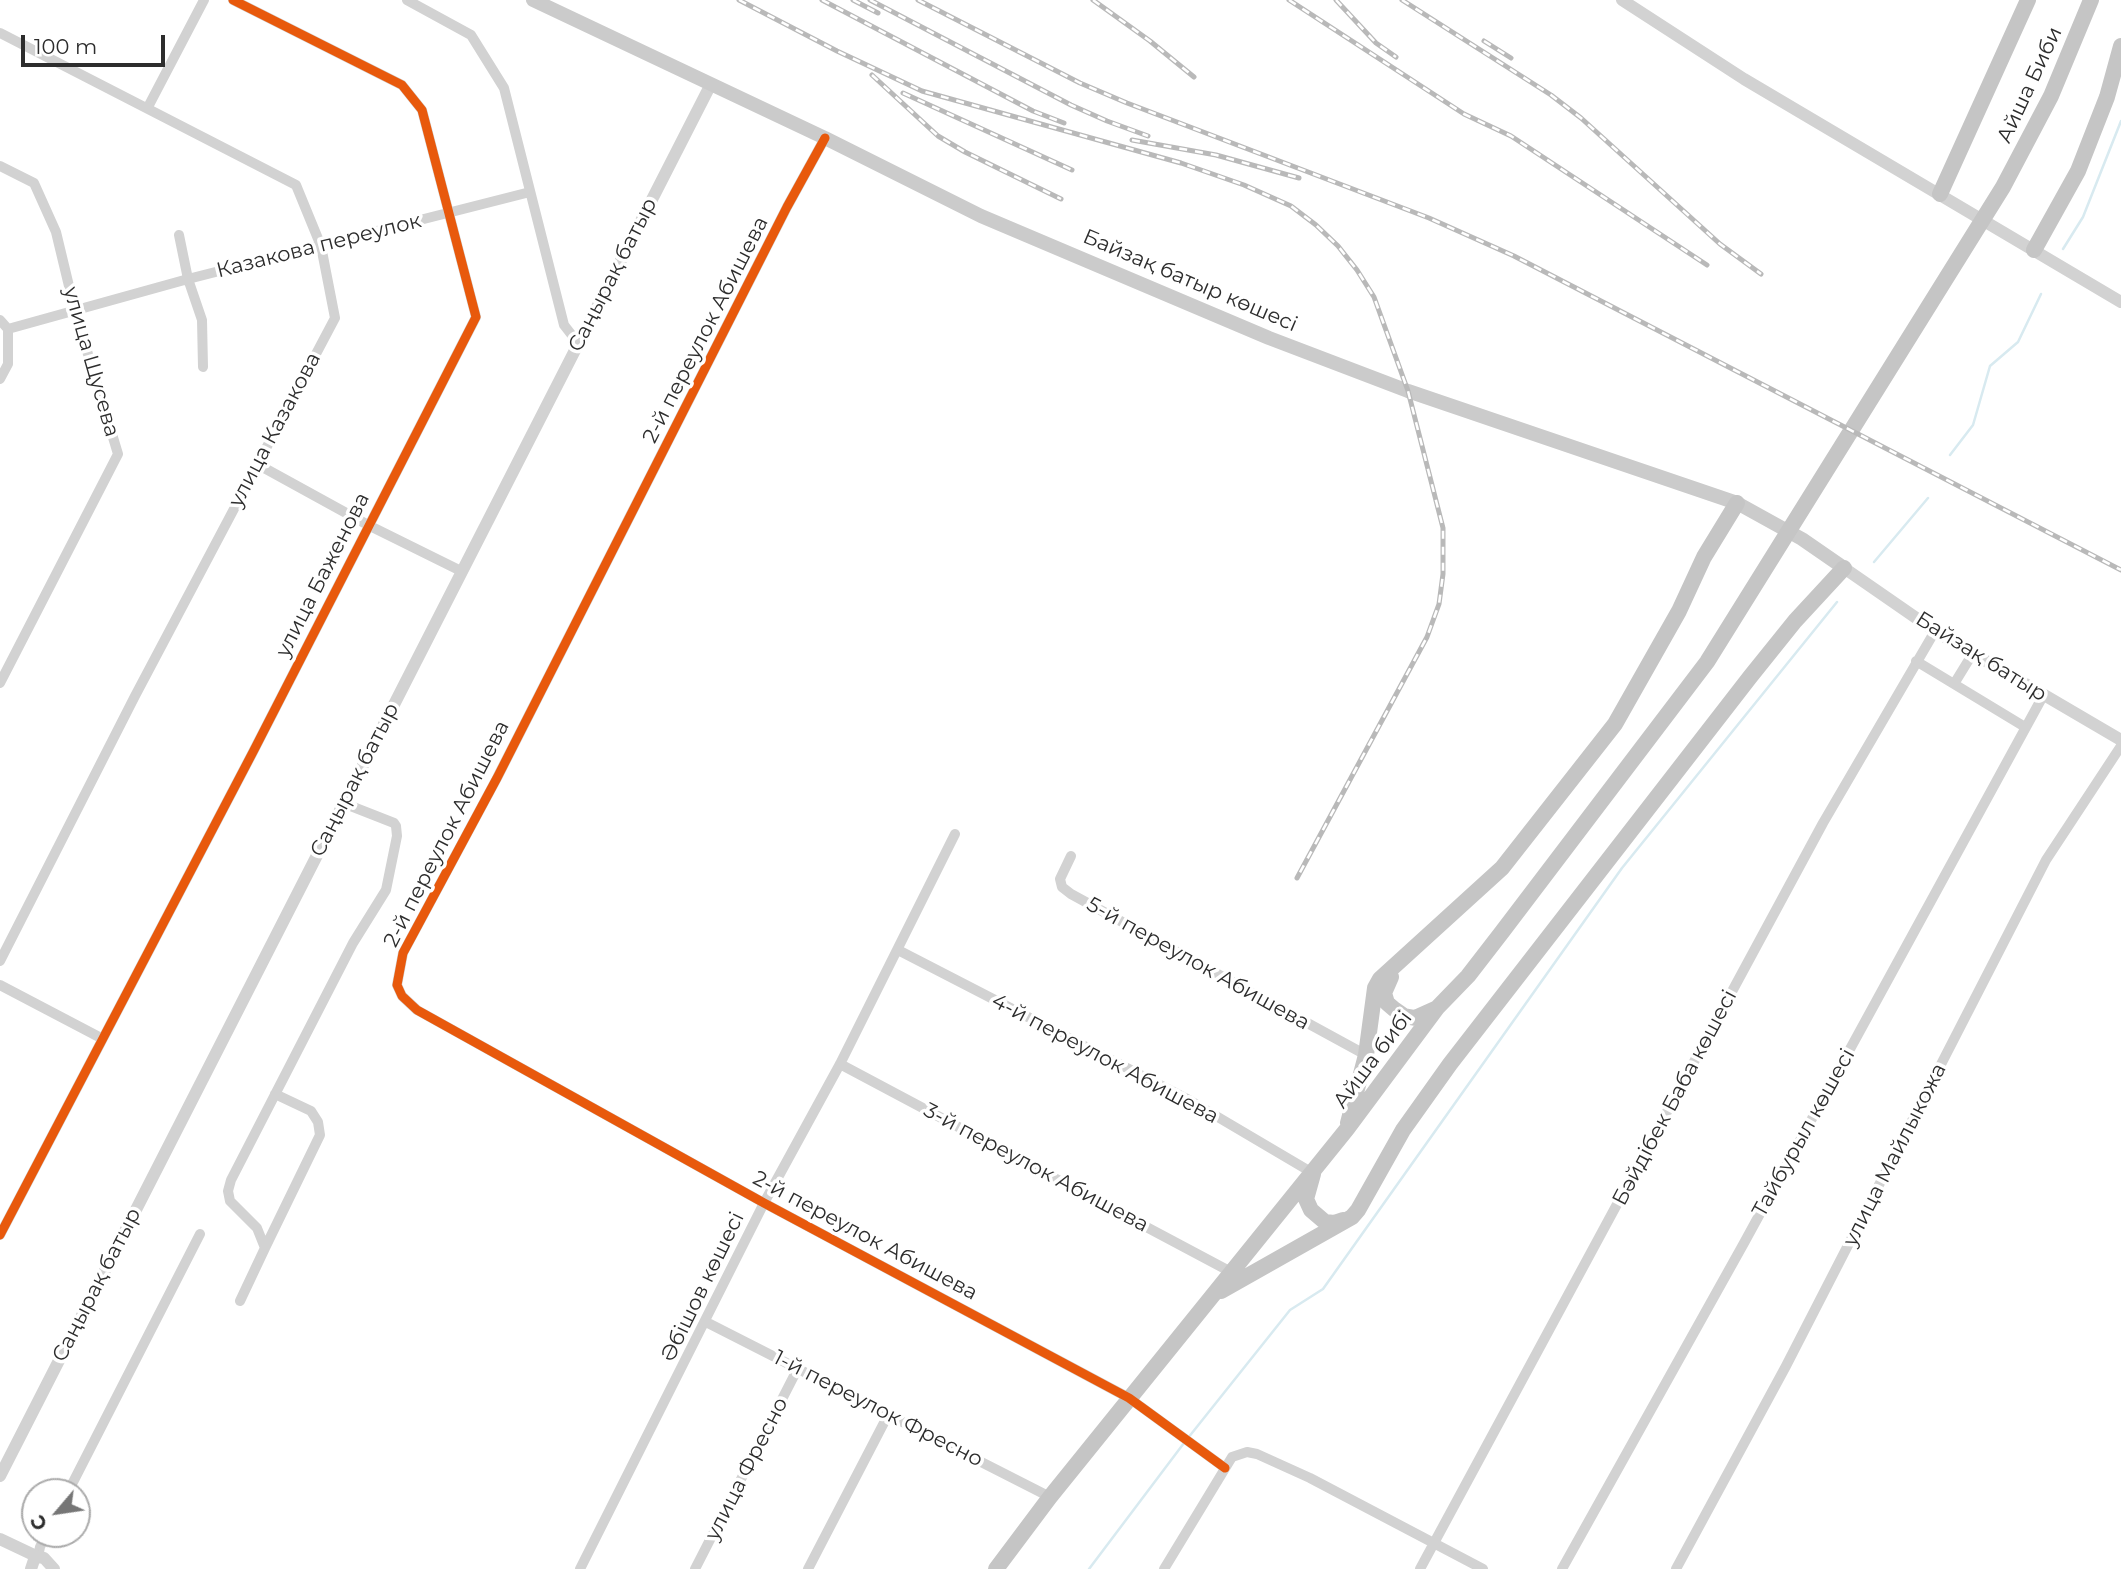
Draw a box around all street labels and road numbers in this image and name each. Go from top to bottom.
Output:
street label: Айша Биби [1992,23,2068,147]
street label: Саңырақ батыр [563,194,663,356]
street label: Казакова переулок [214,208,424,284]
street label: 2-й переулок Абишева [638,213,774,447]
street label: Байзақ батыр көшесі [1079,224,1301,338]
street label: улица Щусева [58,284,124,440]
street label: улица Казакова [224,348,326,512]
street label: улица Баженова [271,489,375,661]
street label: Байзақ батыр [1911,607,2051,707]
street label: Саңырақ батыр [305,699,405,861]
street label: 2-й переулок Абишева [379,717,515,951]
street label: 5-й переулок Абишева [1082,892,1314,1036]
street label: Бәйдібек Баба көшесі [1607,986,1743,1210]
street label: 4-й переулок Абишева [987,988,1223,1130]
street label: Айша бибі [1328,1006,1418,1114]
street label: Тайбурыл көшесі [1747,1044,1861,1222]
street label: улица Майлыкожа [1838,1059,1952,1251]
street label: 3-й переулок Абишева [919,1098,1153,1238]
street label: 2-й переулок Абишева [748,1166,982,1306]
street label: Саңырақ батыр [47,1204,147,1366]
street label: Әбішов көшесі [656,1208,750,1366]
street label: 1-й переулок Фресно [769,1345,987,1473]
street label: улица Фресно [700,1393,794,1545]

